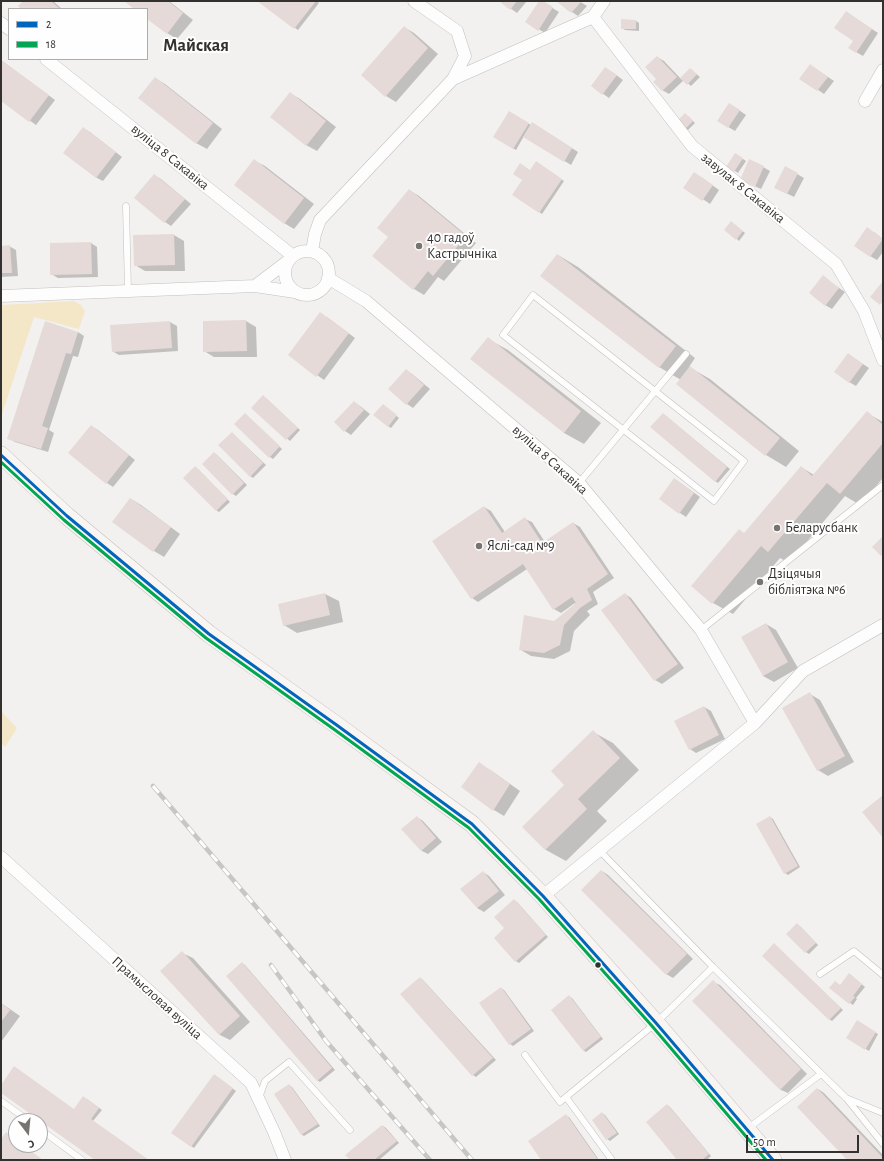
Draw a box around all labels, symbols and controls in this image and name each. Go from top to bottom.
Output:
legend [8,8,148,60]
text: 2 [46,18,51,30]
district label: Майская [163,35,229,57]
text: 18 [46,38,56,50]
street label: вуліца 8 Сакавіка [128,120,212,194]
street label: завулак 8 Сакавіка [698,149,788,227]
place label: 40 гадоў Кастрычніка [427,230,497,262]
marker: 40 гадоў Кастрычніка [414,241,424,251]
street label: вуліца 8 Сакавіка [509,422,591,498]
place label: Беларусбанк [785,520,858,536]
marker: Беларусбанк [772,523,782,533]
place label: Яслі-сад №9 [487,538,555,554]
marker: Яслі-сад №9 [474,541,484,551]
place label: Дзіцячыя бібліятэка №6 [768,566,846,598]
marker: Дзіцячыя бібліятэка №6 [755,577,765,587]
street label: Прамысловая вуліца [108,953,206,1043]
unlabelled marker [593,960,603,970]
north arrow [8,1113,48,1153]
scale bar [748,1127,861,1153]
text: 50 m [753,1136,776,1148]
text: С [27,1138,36,1150]

